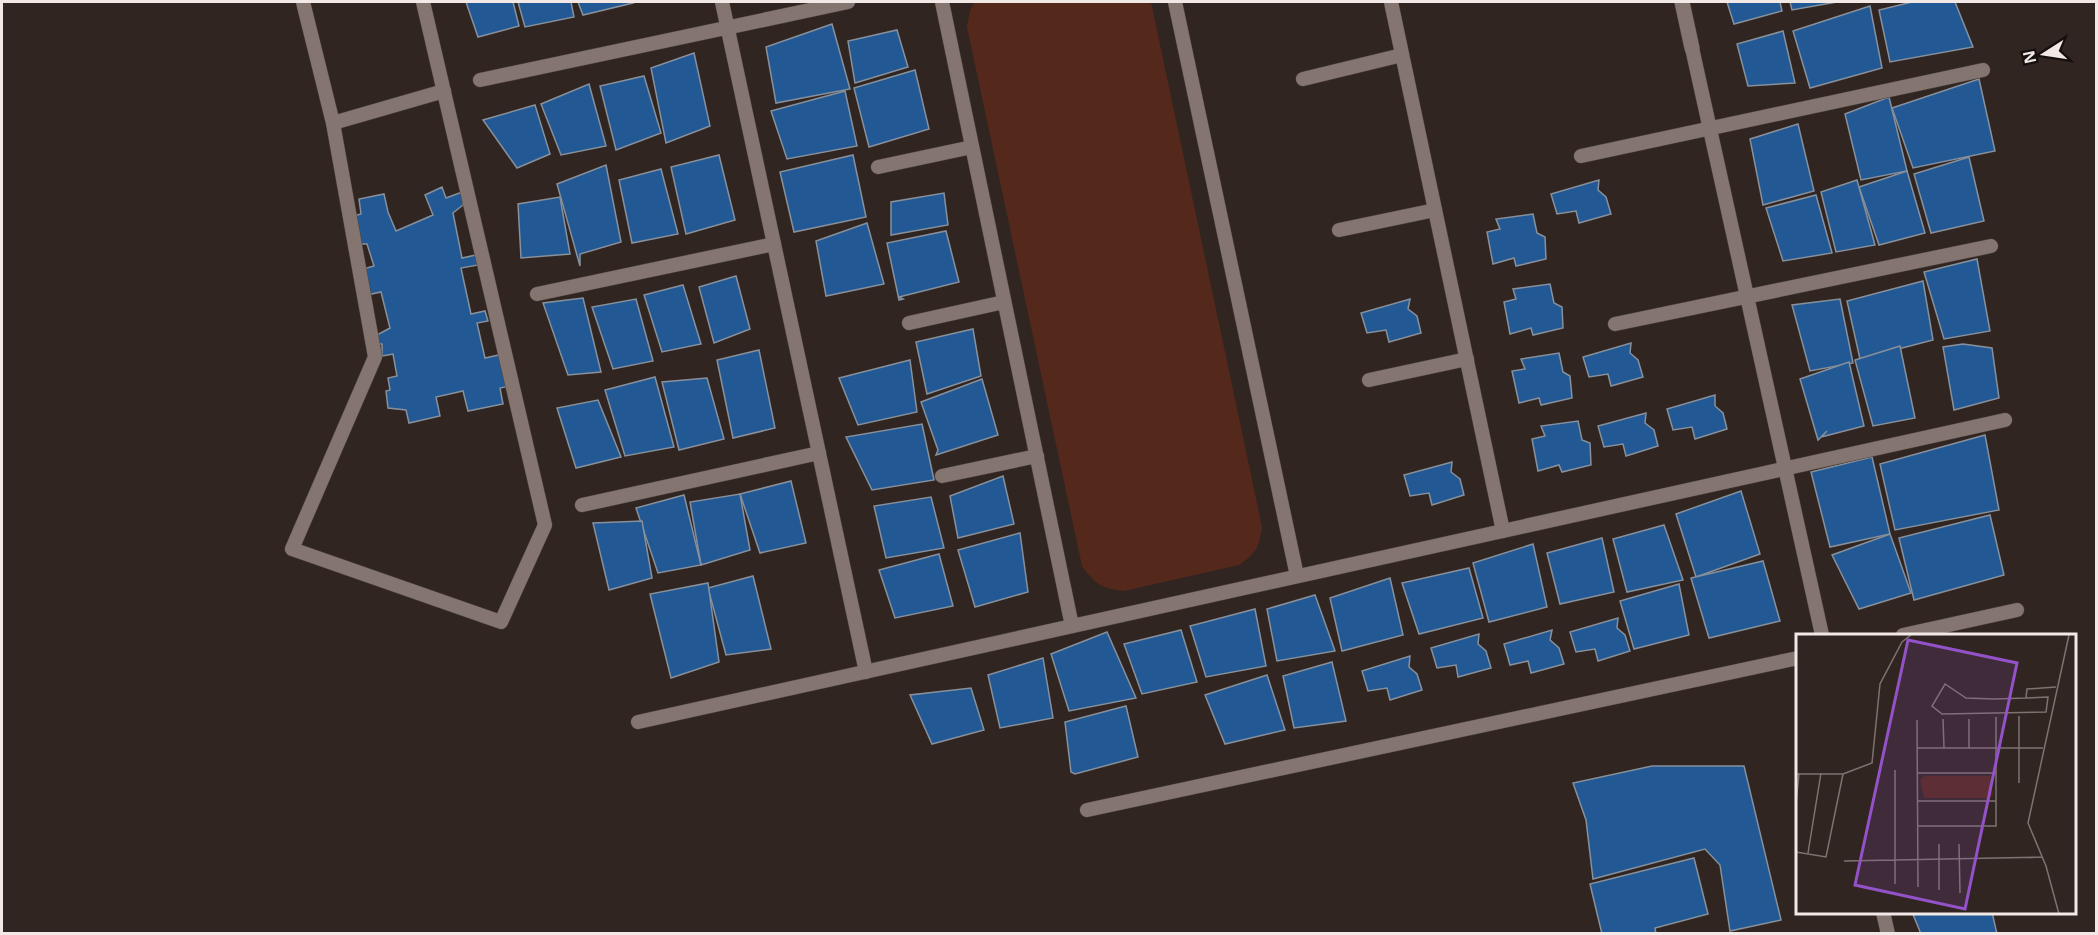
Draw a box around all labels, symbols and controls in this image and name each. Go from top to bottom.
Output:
north arrow [2014,24,2074,84]
text: N [2017,48,2041,66]
inset map [1796,634,2077,914]

